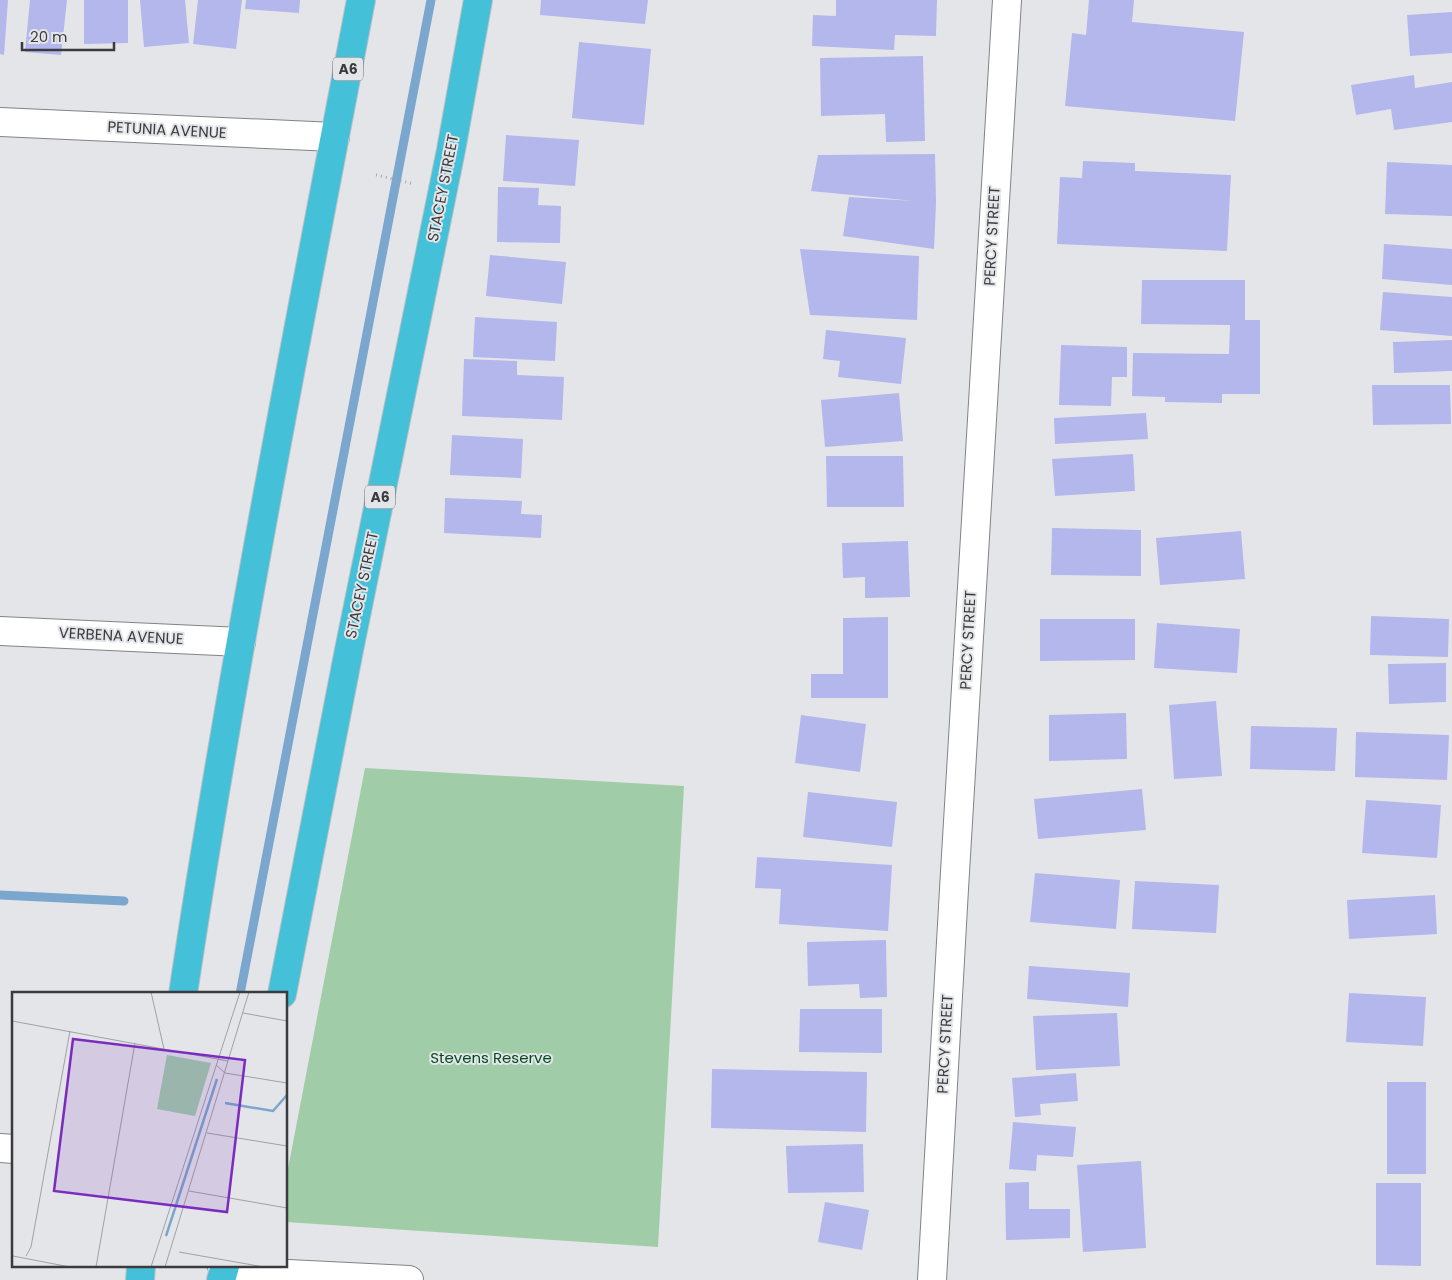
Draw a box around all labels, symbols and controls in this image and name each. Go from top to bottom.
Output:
scale bar [22,20,115,52]
text: 20 m [30,26,68,47]
road number: A6 [333,58,363,80]
street label: PETUNIA AVENUE [107,116,227,143]
street label: STACEY STREET [422,133,463,243]
street label: PERCY STREET [978,186,1005,286]
road number: A6 [365,486,395,508]
street label: STACEY STREET [340,530,383,640]
street label: PERCY STREET [954,590,981,690]
street label: VERBENA AVENUE [58,622,184,649]
inset map [12,992,288,1268]
street label: PERCY STREET [931,994,958,1094]
park label: Stevens Reserve [430,1047,552,1068]

